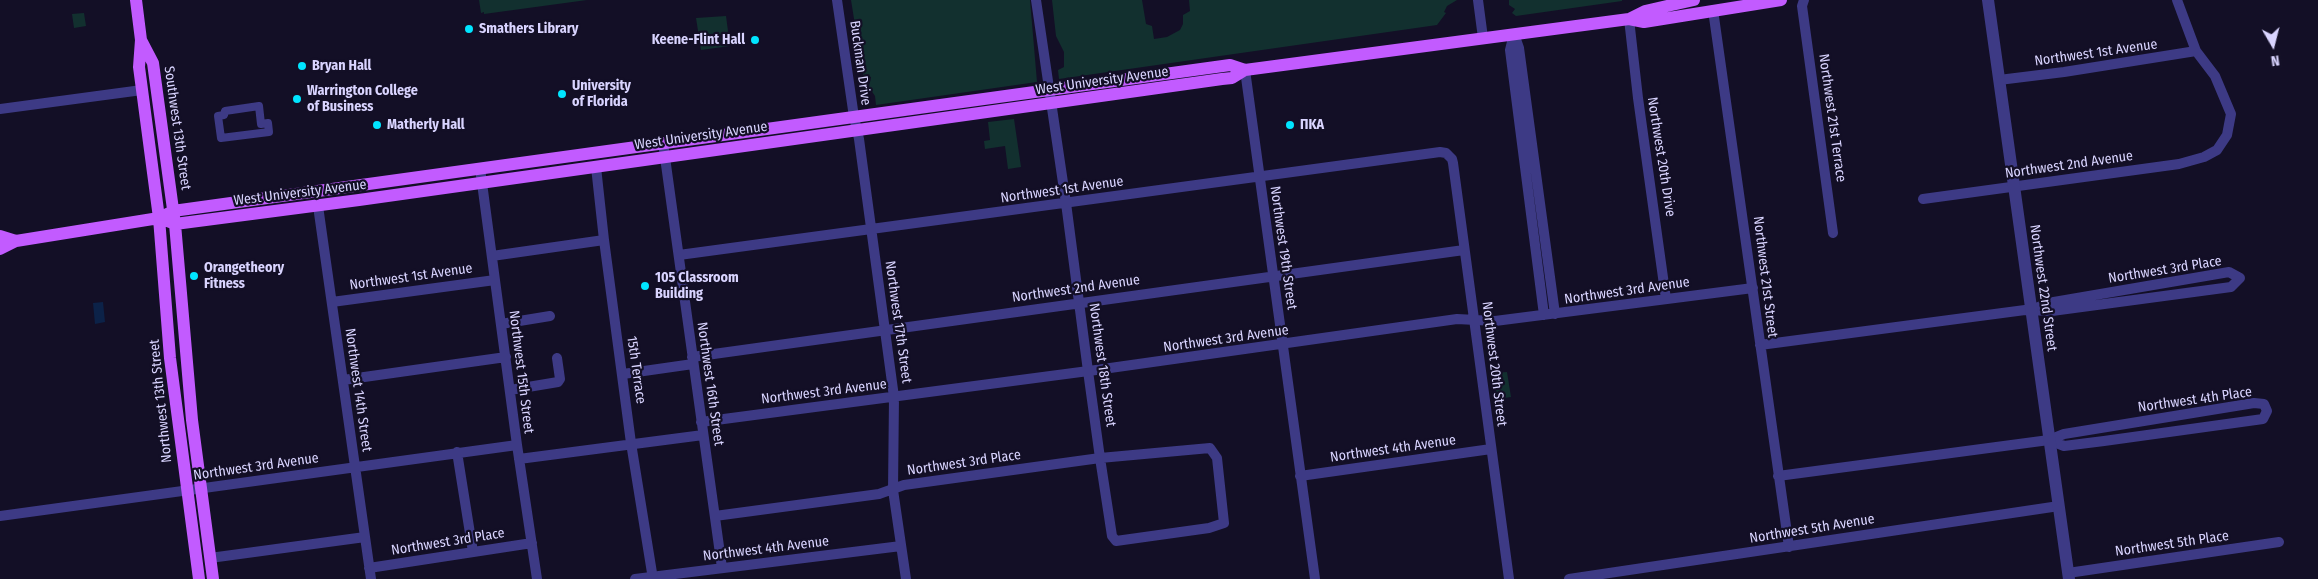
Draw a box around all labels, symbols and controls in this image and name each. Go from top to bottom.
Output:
street label: Buckman Drive [846,20,874,106]
north arrow [2248,20,2298,70]
place label: Smathers Library [479,21,578,37]
marker: Smathers Library [463,23,475,35]
place label: Keene-Flint Hall [652,32,745,48]
marker: Keene-Flint Hall [749,34,761,46]
street label: Northwest 1st Avenue [2033,36,2159,70]
text: N [2270,51,2281,69]
street label: Northwest 21st Terrace [1815,53,1849,183]
place label: Bryan Hall [312,58,371,74]
marker: Bryan Hall [296,60,308,72]
street label: West University Avenue [1035,63,1169,99]
street label: Southwest 13th Street [160,65,194,191]
place label: University of Florida [572,78,631,110]
place label: Warrington College of Business [307,83,418,115]
marker: University of Florida [556,88,568,100]
marker: Warrington College of Business [291,93,303,105]
street label: Northwest 20th Drive [1643,96,1679,218]
place label: Matherly Hall [387,117,465,133]
place label: ΠΚΑ [1300,117,1324,133]
street label: West University Avenue [634,118,768,154]
marker: Matherly Hall [371,119,383,131]
marker: ΠΚΑ [1284,119,1296,131]
street label: Northwest 2nd Avenue [2004,148,2134,182]
street label: Northwest 1st Avenue [999,173,1125,207]
street label: West University Avenue [233,177,367,209]
street label: Northwest 19th Street [1266,185,1300,311]
street label: Northwest 21st Street [1749,215,1781,339]
street label: Northwest 22nd Street [2026,224,2060,352]
street label: Northwest 3rd Place [2107,253,2223,287]
place label: Orangetheory Fitness [204,260,284,292]
street label: Northwest 1st Avenue [348,260,474,294]
street label: Northwest 17th Street [881,260,915,384]
marker: Orangetheory Fitness [188,270,200,282]
place label: 105 Classroom Building [655,270,739,302]
street label: Northwest 2nd Avenue [1011,272,1141,306]
street label: Northwest 3rd Avenue [1563,274,1691,308]
marker: 105 Classroom Building [639,280,651,292]
street label: Northwest 20th Street [1478,301,1510,427]
street label: Northwest 18th Street [1085,302,1119,428]
street label: Northwest 15th Street [505,309,537,435]
street label: Northwest 16th Street [693,321,727,447]
street label: Northwest 3rd Avenue [1162,322,1290,356]
street label: Northwest 14th Street [341,327,375,453]
street label: 15th Terrace [623,335,649,405]
street label: Northwest 13th Street [146,338,176,464]
street label: Northwest 3rd Avenue [760,376,888,408]
street label: Northwest 4th Place [2137,384,2253,416]
street label: Northwest 4th Avenue [1329,432,1457,466]
street label: Northwest 3rd Place [906,447,1022,479]
street label: Northwest 3rd Avenue [192,450,320,484]
street label: Northwest 5th Avenue [1748,511,1876,547]
street label: Northwest 3rd Place [390,525,506,559]
street label: Northwest 5th Place [2114,528,2230,560]
street label: Northwest 4th Avenue [702,533,830,565]

